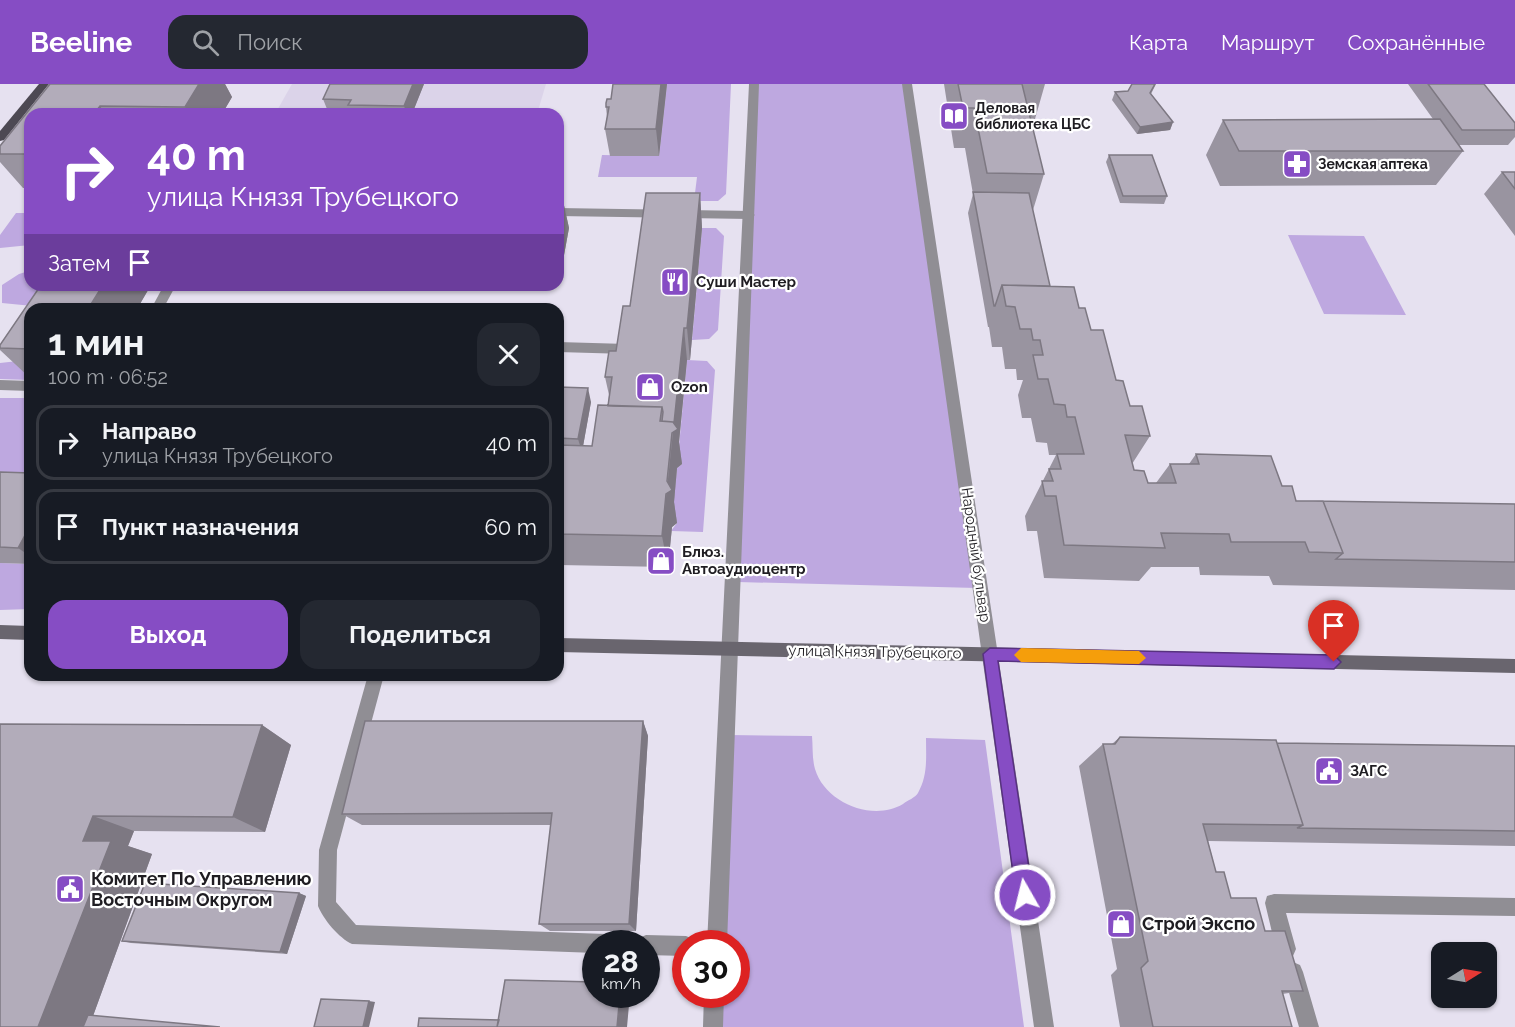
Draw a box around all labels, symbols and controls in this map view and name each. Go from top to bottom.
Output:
search box [168,15,588,69]
text: Beeline [30,26,132,59]
icon: search [189,26,222,59]
text: Поиск [237,29,303,55]
text: Карта [1129,30,1188,55]
text: Маршрут [1221,30,1314,55]
text: Сохранённые [1347,30,1485,55]
library icon: Деловая библиотека ЦБС [938,100,970,132]
place label: Деловая библиотека ЦБС [975,100,1091,132]
text: 40 m [147,131,246,180]
icon: right [48,132,126,210]
pharmacy icon: Земская аптека [1281,148,1313,180]
place label: Земская аптека [1318,156,1428,172]
text: улица Князя Трубецкого [147,181,459,212]
icon: arrive [123,246,156,279]
text: Затем [48,250,111,276]
restaurant icon: Суши Мастер [659,266,691,298]
place label: Суши Мастер [696,273,797,291]
text: 1 мин [48,321,144,363]
button: close [477,323,540,386]
text: 100 m · 06:52 [48,365,168,389]
shop icon: Ozon [634,371,666,403]
place label: Ozon [671,378,708,396]
text: Направо [102,418,196,444]
icon: right [51,426,84,459]
text: 40 m [486,430,537,456]
text: улица Князя Трубецкого [102,444,333,468]
street label: Народный бульвар [958,486,994,624]
icon: arrive [51,510,84,543]
text: Пункт назначения [102,514,299,540]
text: 60 m [484,514,537,540]
place label: Блюз. Автоаудиоцентр [682,543,806,578]
shop icon: Блюз. Автоаудиоцентр [645,545,677,577]
button: Выход [48,600,288,669]
button: Поделиться [300,600,540,669]
pin [1308,600,1359,662]
icon: arrive [1317,609,1350,642]
street label: улица Князя Трубецкого [788,641,962,663]
public building icon: ЗАГС [1313,755,1345,787]
place label: ЗАГС [1350,762,1387,780]
position arrow [993,863,1057,927]
place label: Комитет По Управлению Восточным Округом [91,868,312,910]
public building icon: Комитет По Управлению Восточным Округом [54,873,86,905]
shop icon: Строй Экспо [1105,908,1137,940]
place label: Строй Экспо [1142,913,1255,934]
speed limit sign: 30 [672,930,750,1008]
north arrow [1431,942,1497,1008]
map controls [1431,942,1497,1008]
text: 28 [603,944,639,979]
text: km/h [601,975,641,993]

